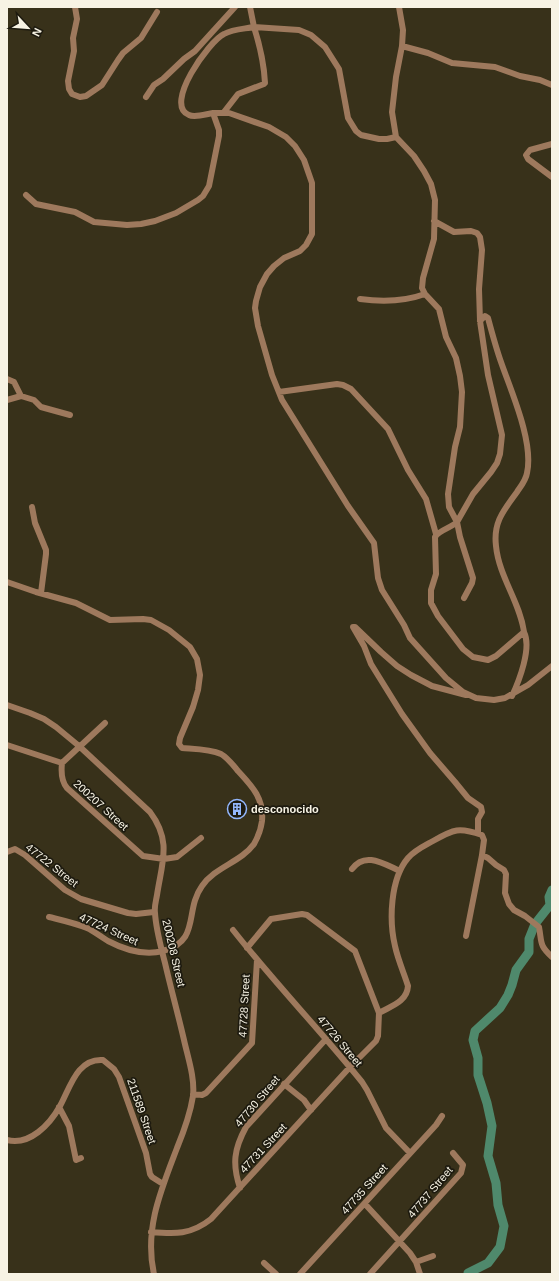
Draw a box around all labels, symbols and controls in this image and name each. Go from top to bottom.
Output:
north arrow [8,8,48,48]
text: N [30,26,44,39]
street label: 200207 Street [71,777,131,833]
building icon: desconocido [226,798,248,820]
place label: desconocido [251,803,319,815]
street label: 47722 Street [23,841,81,889]
street label: 47724 Street [78,911,140,947]
street label: 200208 Street [160,918,188,988]
street label: 47728 Street [236,974,252,1038]
street label: 47726 Street [315,1013,365,1069]
street label: 47730 Street [232,1073,282,1129]
street label: 211589 Street [125,1077,159,1145]
street label: 47731 Street [237,1121,289,1175]
street label: 47735 Street [338,1162,390,1216]
street label: 47737 Street [405,1164,455,1220]

